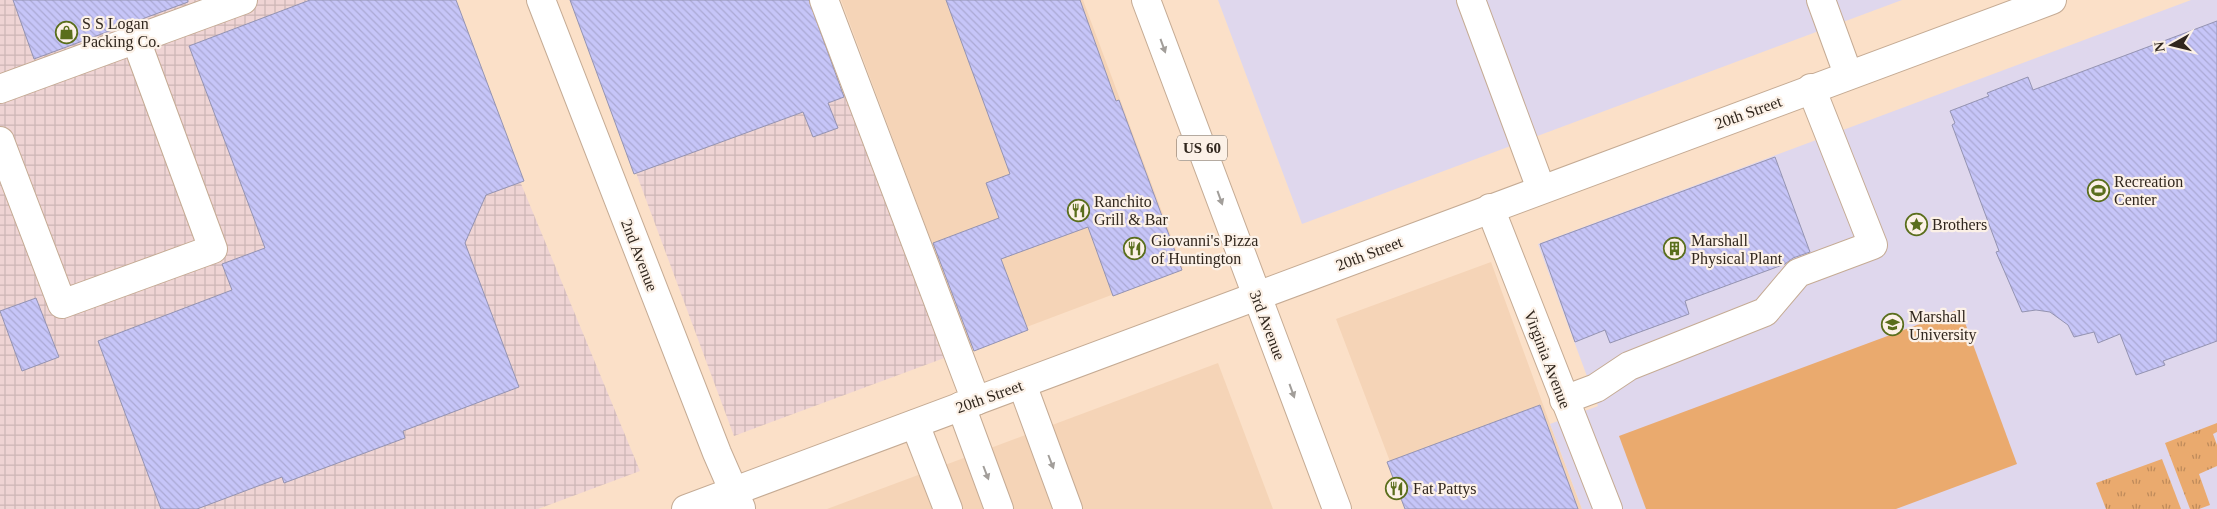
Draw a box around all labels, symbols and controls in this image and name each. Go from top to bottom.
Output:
place label: S S Logan Packing Co. [82,15,160,51]
shop icon: S S Logan Packing Co. [54,20,78,44]
north arrow [2147,20,2197,70]
one-way arrow [1160,38,1167,53]
text: N [2151,41,2168,53]
street label: 20th Street [1712,92,1784,132]
road number: US 60 [1177,136,1227,160]
place label: Recreation Center [2114,173,2183,208]
sports icon: Recreation Center [2086,178,2110,202]
one-way arrow [1216,191,1224,206]
place label: Ranchito Grill & Bar [1094,193,1168,228]
restaurant icon: Ranchito Grill & Bar [1066,198,1090,222]
place icon: Brothers [1904,212,1928,236]
place label: Brothers [1932,216,1987,233]
street label: 2nd Avenue [618,217,661,294]
place label: Giovanni's Pizza of Huntington [1151,232,1258,268]
place label: Marshall Physical Plant [1691,232,1783,268]
street label: 20th Street [1334,233,1405,274]
restaurant icon: Giovanni's Pizza of Huntington [1123,237,1147,261]
building icon: Marshall Physical Plant [1663,237,1687,261]
street label: 3rd Avenue [1247,288,1289,362]
street label: Virginia Avenue [1520,308,1574,411]
place label: Marshall University [1909,308,1977,344]
school or university icon: Marshall University [1881,313,1905,337]
street label: 20th Street [953,376,1025,416]
one-way arrow [1289,383,1297,398]
one-way arrow [1047,455,1055,470]
one-way arrow [983,466,990,481]
restaurant icon: Fat Pattys [1385,476,1409,500]
place label: Fat Pattys [1413,480,1477,498]

